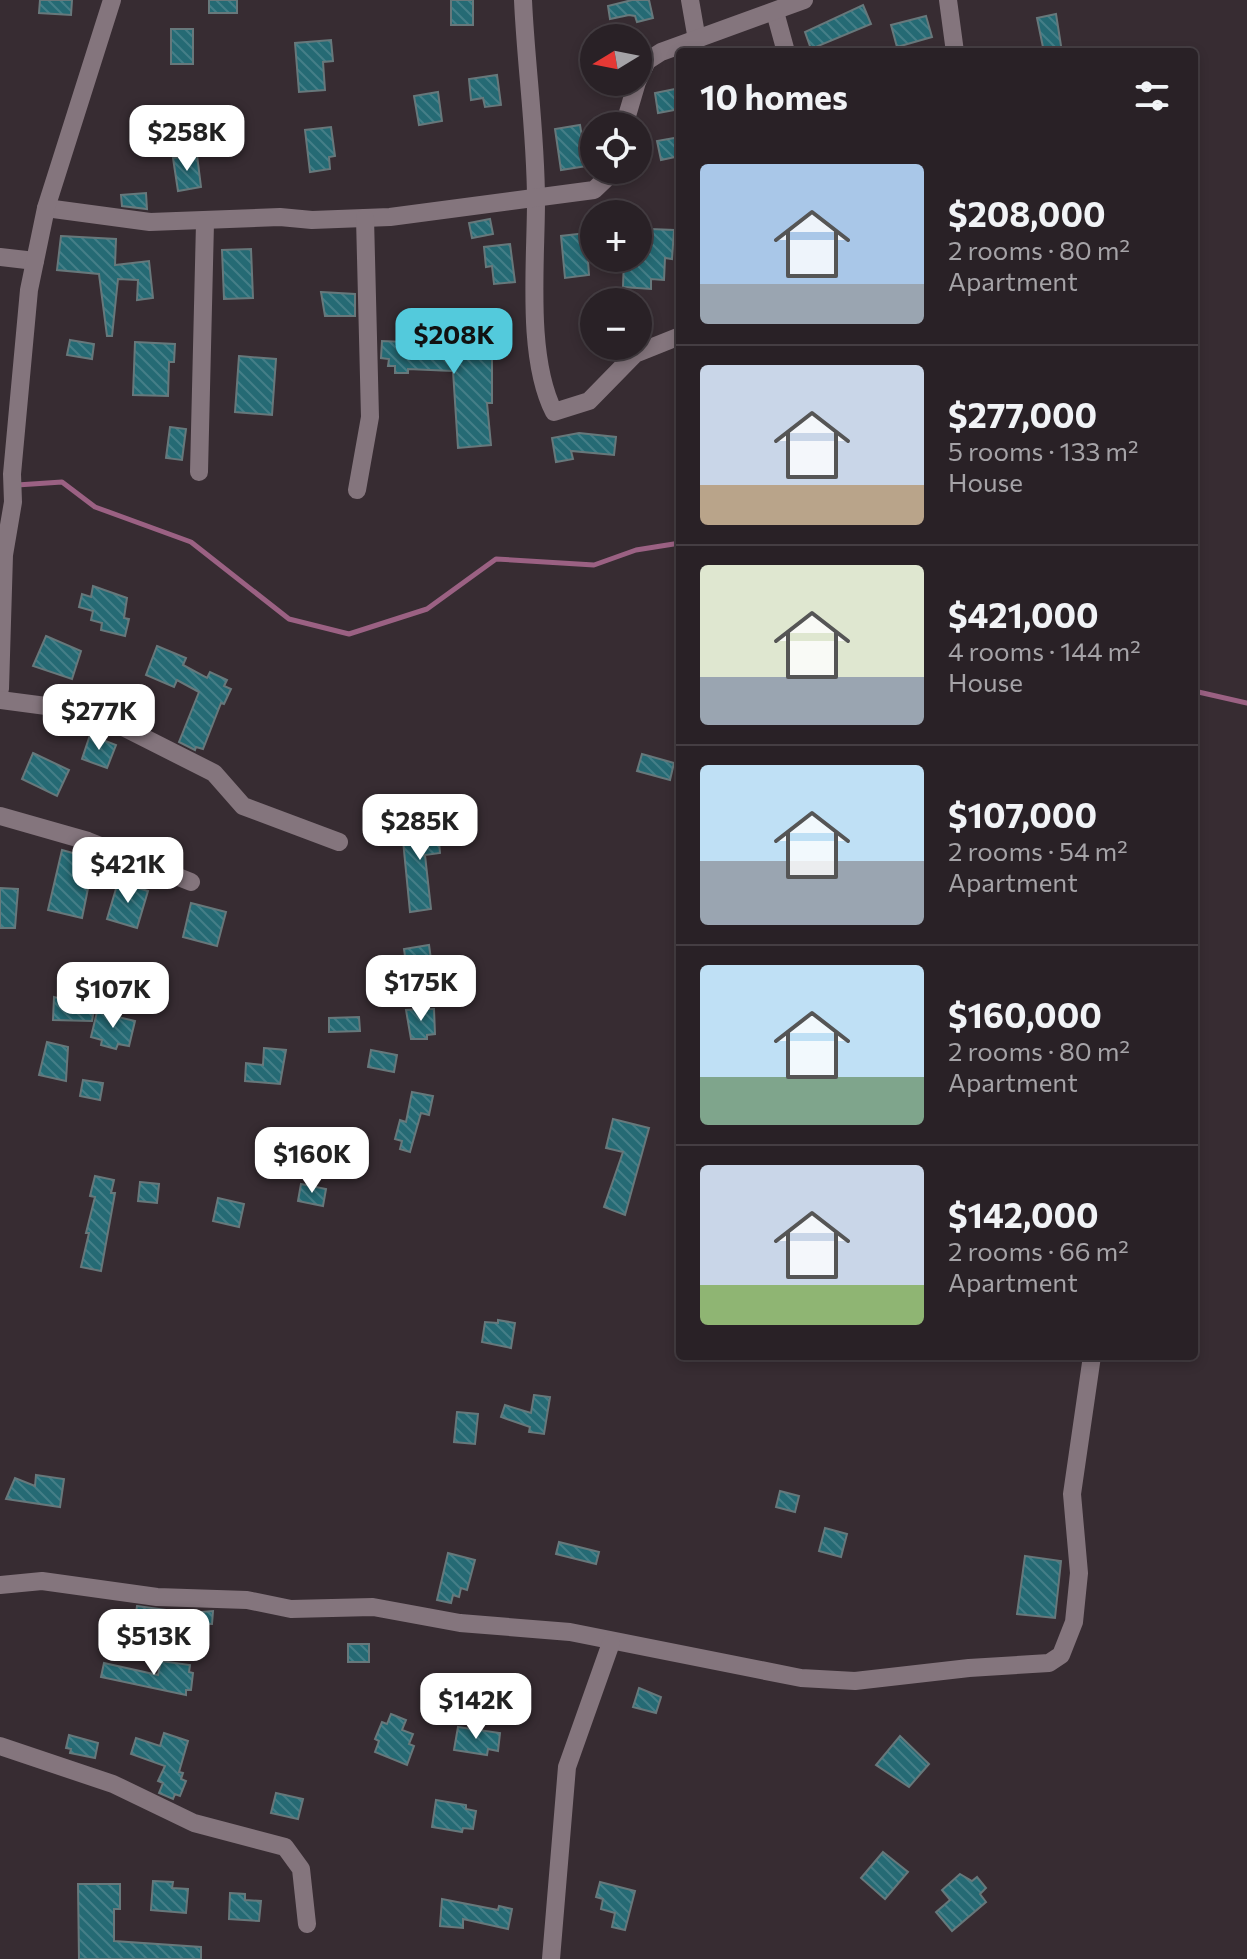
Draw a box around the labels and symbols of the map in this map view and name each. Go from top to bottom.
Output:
north arrow [580,24,652,96]
pin: $258K [131,105,243,173]
pin: $208K [398,308,510,376]
pin: $277K [43,684,155,752]
pin: $285K [364,794,476,862]
pin: $421K [72,837,184,905]
pin: $175K [365,955,477,1023]
pin: $107K [57,962,169,1030]
pin: $160K [256,1127,368,1195]
pin: $513K [98,1609,210,1677]
pin: $142K [420,1673,532,1741]

